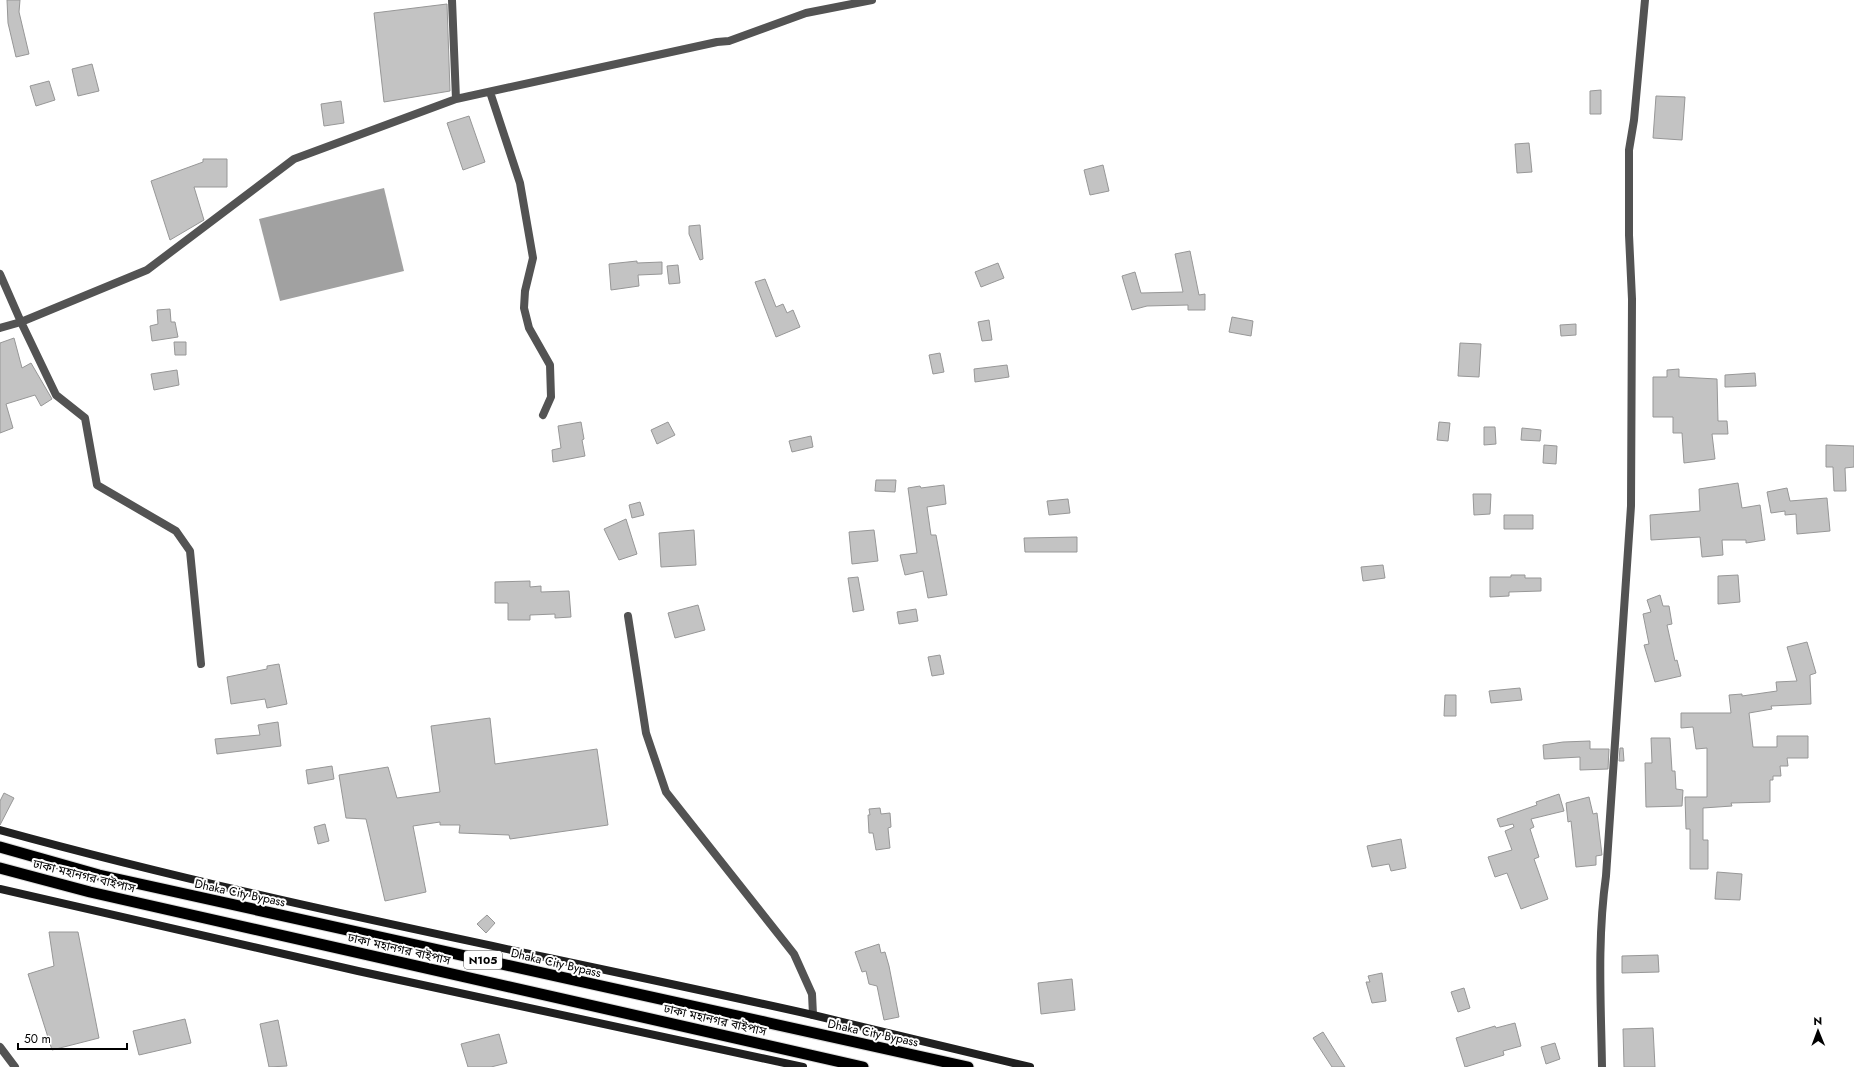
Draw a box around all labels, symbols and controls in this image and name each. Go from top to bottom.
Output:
street label: ঢাকা মহানগর বাইপাস [30,854,138,898]
street label: Dhaka City Bypass [193,875,287,911]
street label: ঢাকা মহানগর বাইপাস [345,928,453,970]
street label: Dhaka City Bypass [509,944,603,982]
road number: N105 [464,951,502,969]
street label: ঢাকা মহানগর বাইপাস [661,999,769,1041]
north arrow [1798,1011,1838,1051]
text: N [1813,1013,1822,1029]
street label: Dhaka City Bypass [826,1015,920,1051]
scale bar [18,1025,127,1051]
text: 50 m [24,1030,51,1048]

